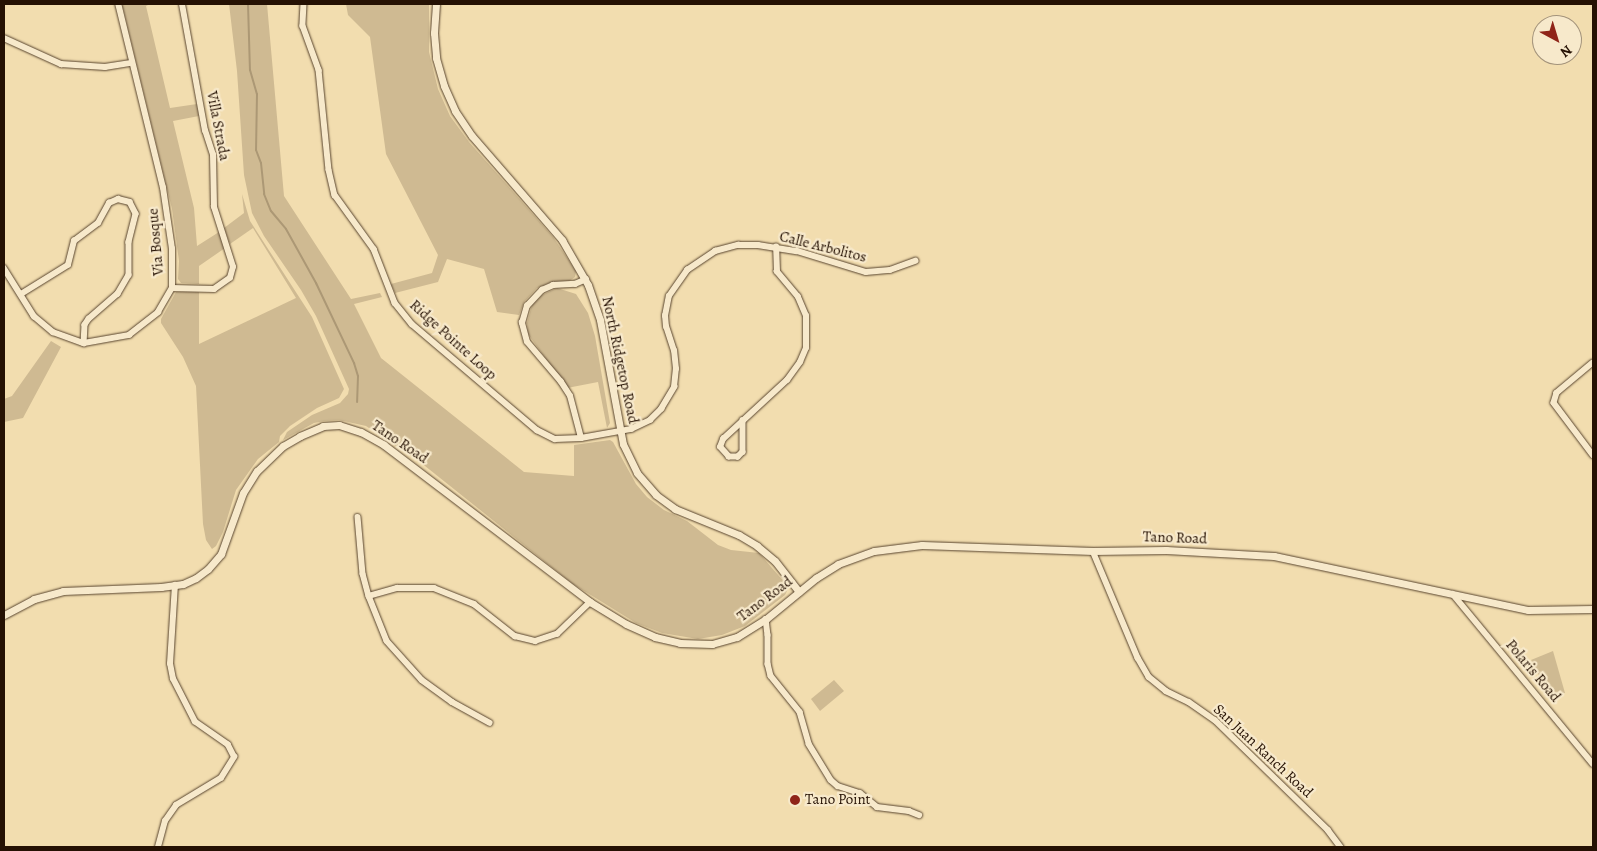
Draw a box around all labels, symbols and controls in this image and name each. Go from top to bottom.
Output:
north arrow [1532,15,1582,65]
text: N [1556,41,1576,62]
street label: Villa Strada [202,90,234,162]
street label: Via Bosque [144,208,168,276]
street label: Calle Arbolitos [778,227,868,267]
street label: North Ridgetop Road [598,295,642,425]
street label: Ridge Pointe Loop [406,296,500,384]
street label: Tano Road [368,417,432,467]
street label: Tano Road [1143,528,1207,548]
street label: Tano Road [734,572,796,626]
street label: Polaris Road [1502,636,1564,706]
street label: San Juan Ranch Road [1210,700,1316,802]
place label: Tano Point [805,791,871,809]
marker: Tano Point [789,794,801,806]

